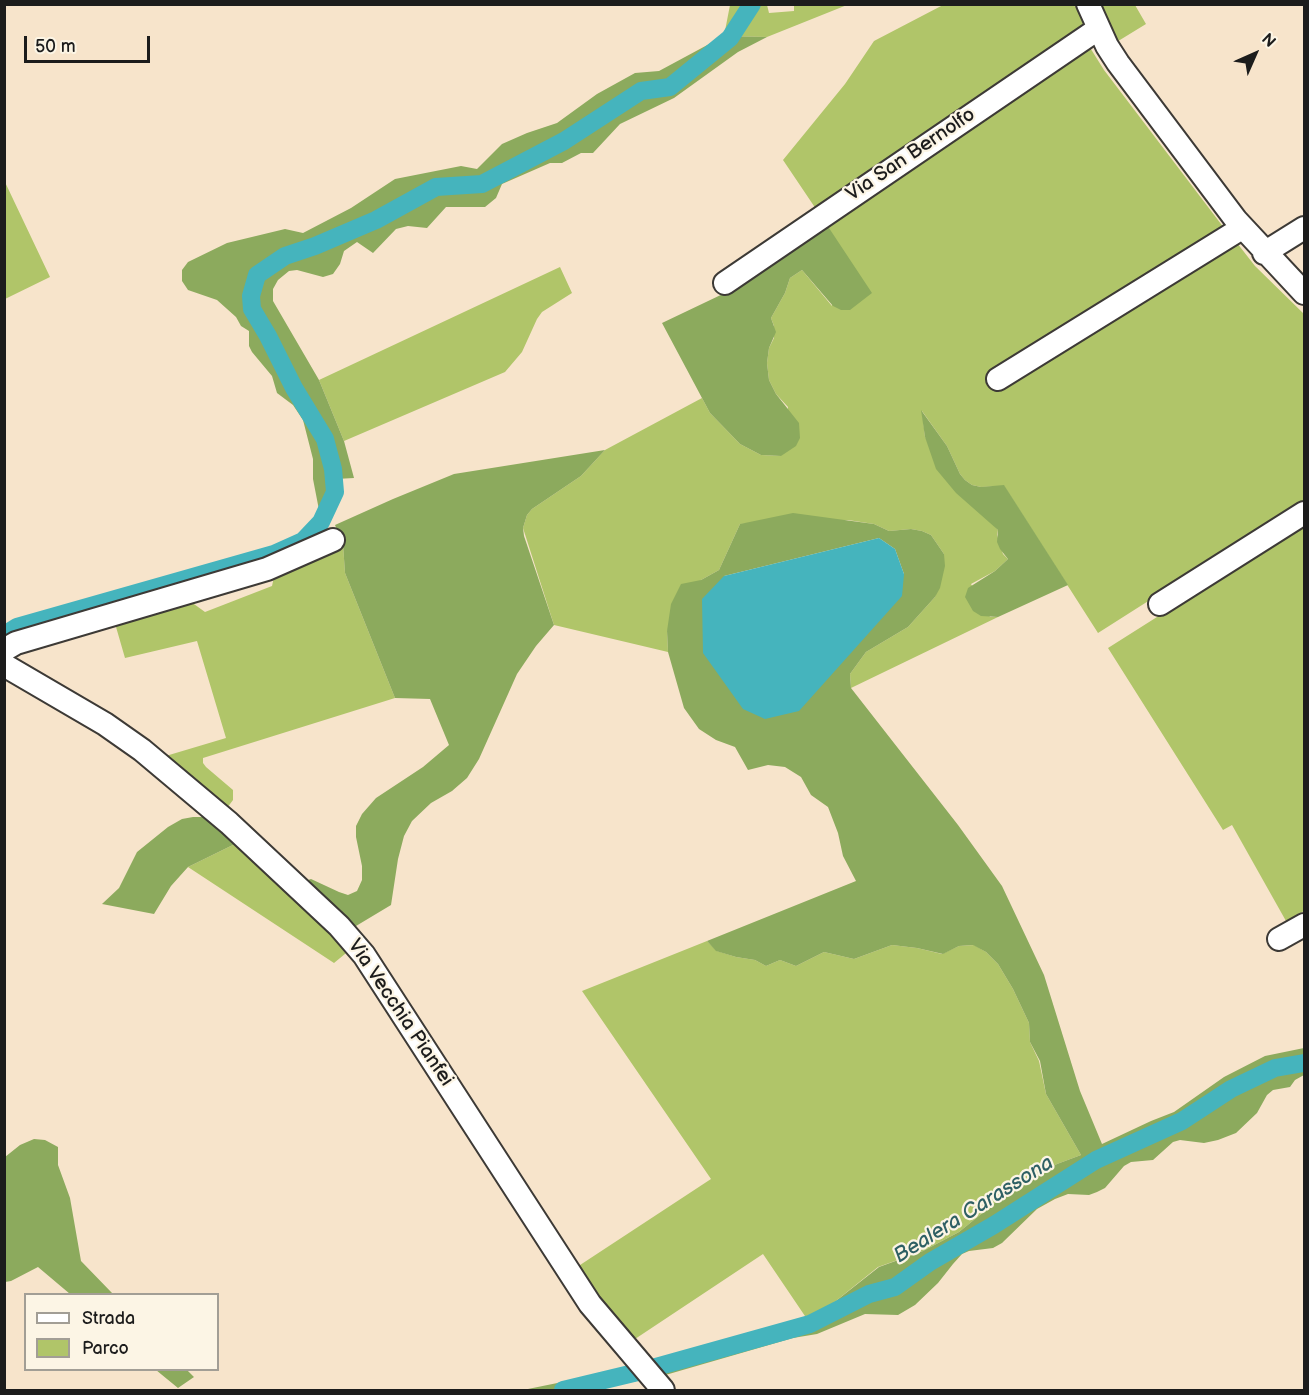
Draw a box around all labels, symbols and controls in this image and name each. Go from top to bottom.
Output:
scale bar [27,24,153,62]
north arrow [1225,24,1285,84]
text: N [1257,30,1279,52]
text: 50 m [35,36,76,57]
street label: Via San Bernolfo [842,103,980,207]
street label: Via Vecchia Pianfei [342,935,458,1091]
water label: Bealera Carassona [890,1151,1058,1269]
legend [24,1293,219,1371]
text: Strada [82,1308,135,1329]
text: Parco [82,1338,129,1359]

